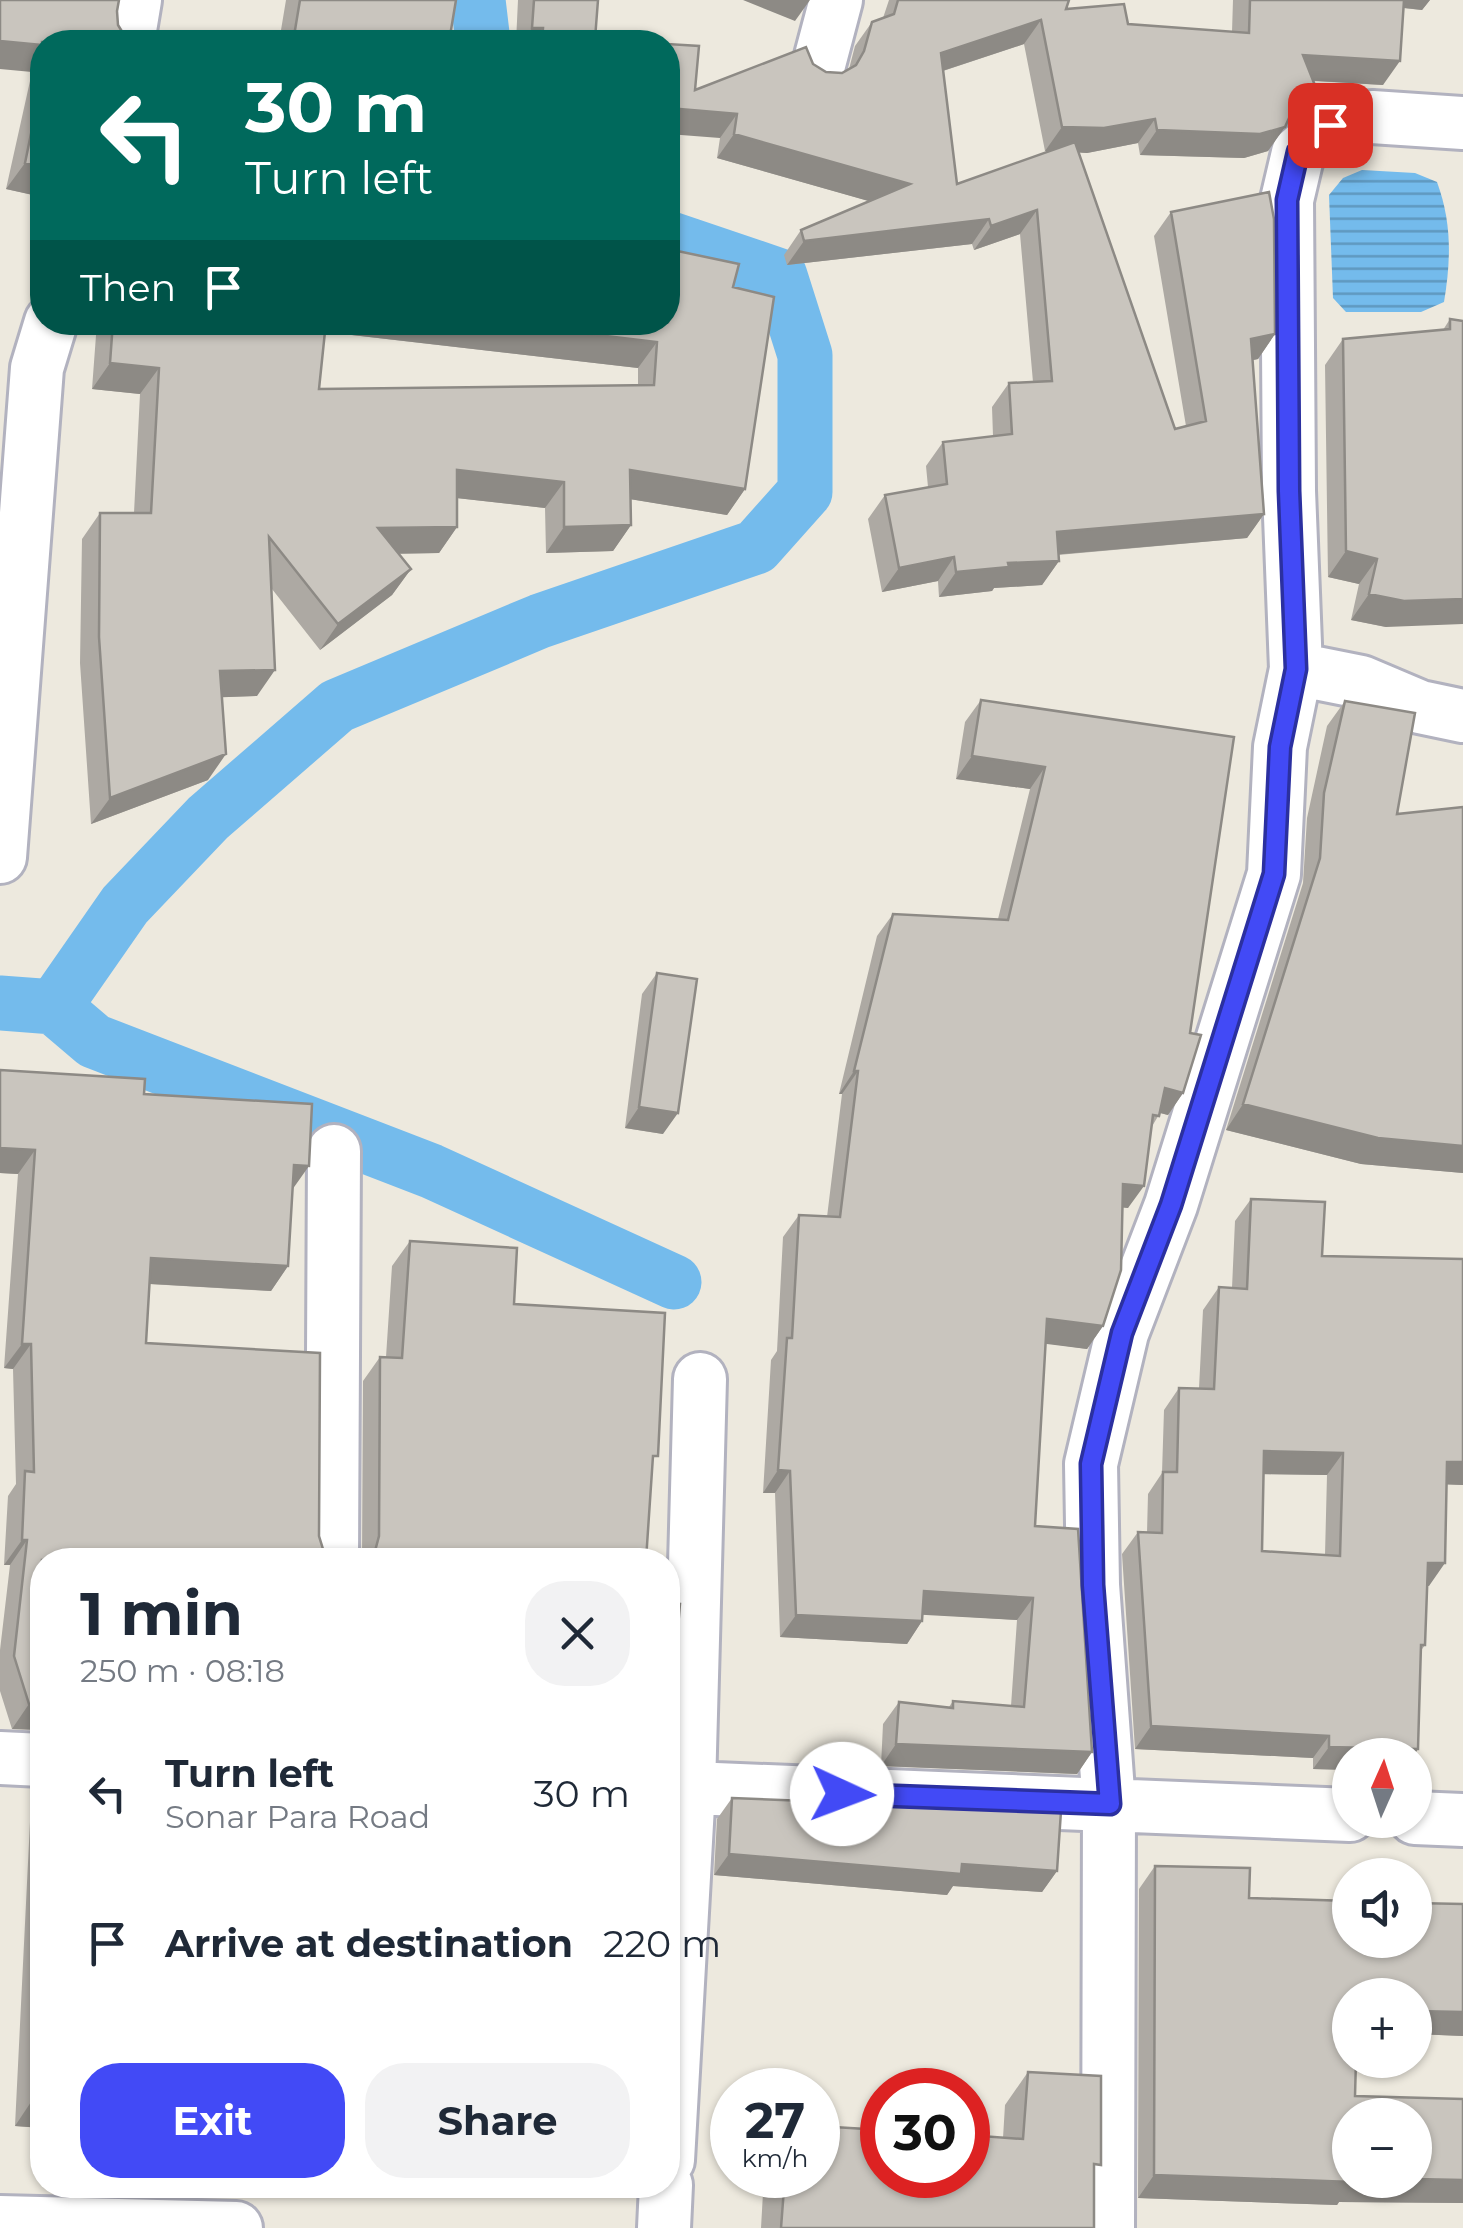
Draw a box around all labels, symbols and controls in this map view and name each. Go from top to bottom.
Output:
text: 30 m [245,64,427,150]
icon: left [80,70,210,200]
pin [1288,83,1373,168]
icon: arrive [1303,98,1358,153]
text: Turn left [245,150,433,205]
icon: arrive [196,260,251,315]
text: Then [80,264,176,311]
text: 1 min [80,1577,243,1650]
button: close [525,1581,630,1686]
text: 250 m · 08:18 [80,1651,285,1690]
north arrow [1332,1738,1432,1838]
map controls [1332,1738,1432,2198]
position arrow [790,1742,894,1846]
text: Turn left [165,1750,334,1797]
icon: left [80,1766,135,1821]
text: 30 m [533,1770,630,1817]
text: Sonar Para Road [165,1797,430,1836]
button: sound [1332,1858,1432,1958]
icon: arrive [80,1916,135,1971]
text: Arrive at destination [165,1920,573,1967]
text: 220 m [603,1920,721,1967]
button: + [1332,1978,1432,2078]
button: Exit [80,2063,345,2178]
button: Share [365,2063,630,2178]
speed limit sign: 30 [860,2068,990,2198]
text: 27 [745,2090,805,2151]
button: − [1332,2098,1432,2198]
text: km/h [742,2143,808,2173]

